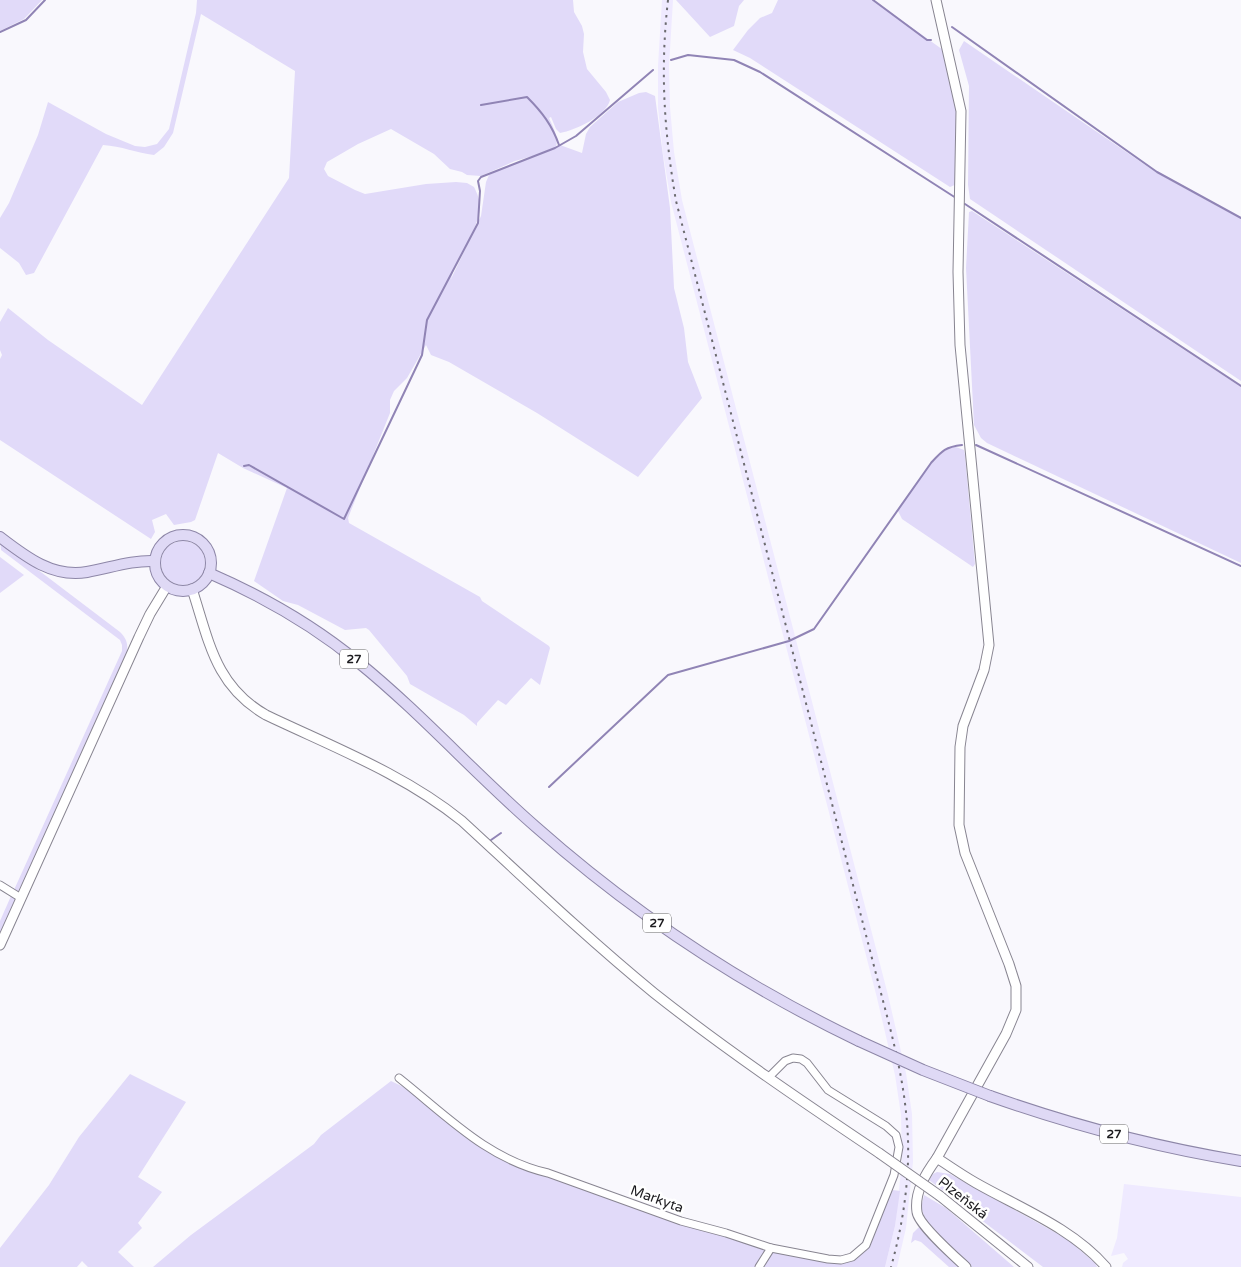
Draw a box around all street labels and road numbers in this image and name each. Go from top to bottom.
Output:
road number: 27 [340,650,368,669]
road number: 27 [643,914,671,932]
road number: 27 [1100,1124,1128,1144]
street label: Plzeňská [935,1173,991,1223]
street label: Markyta [628,1182,686,1216]

